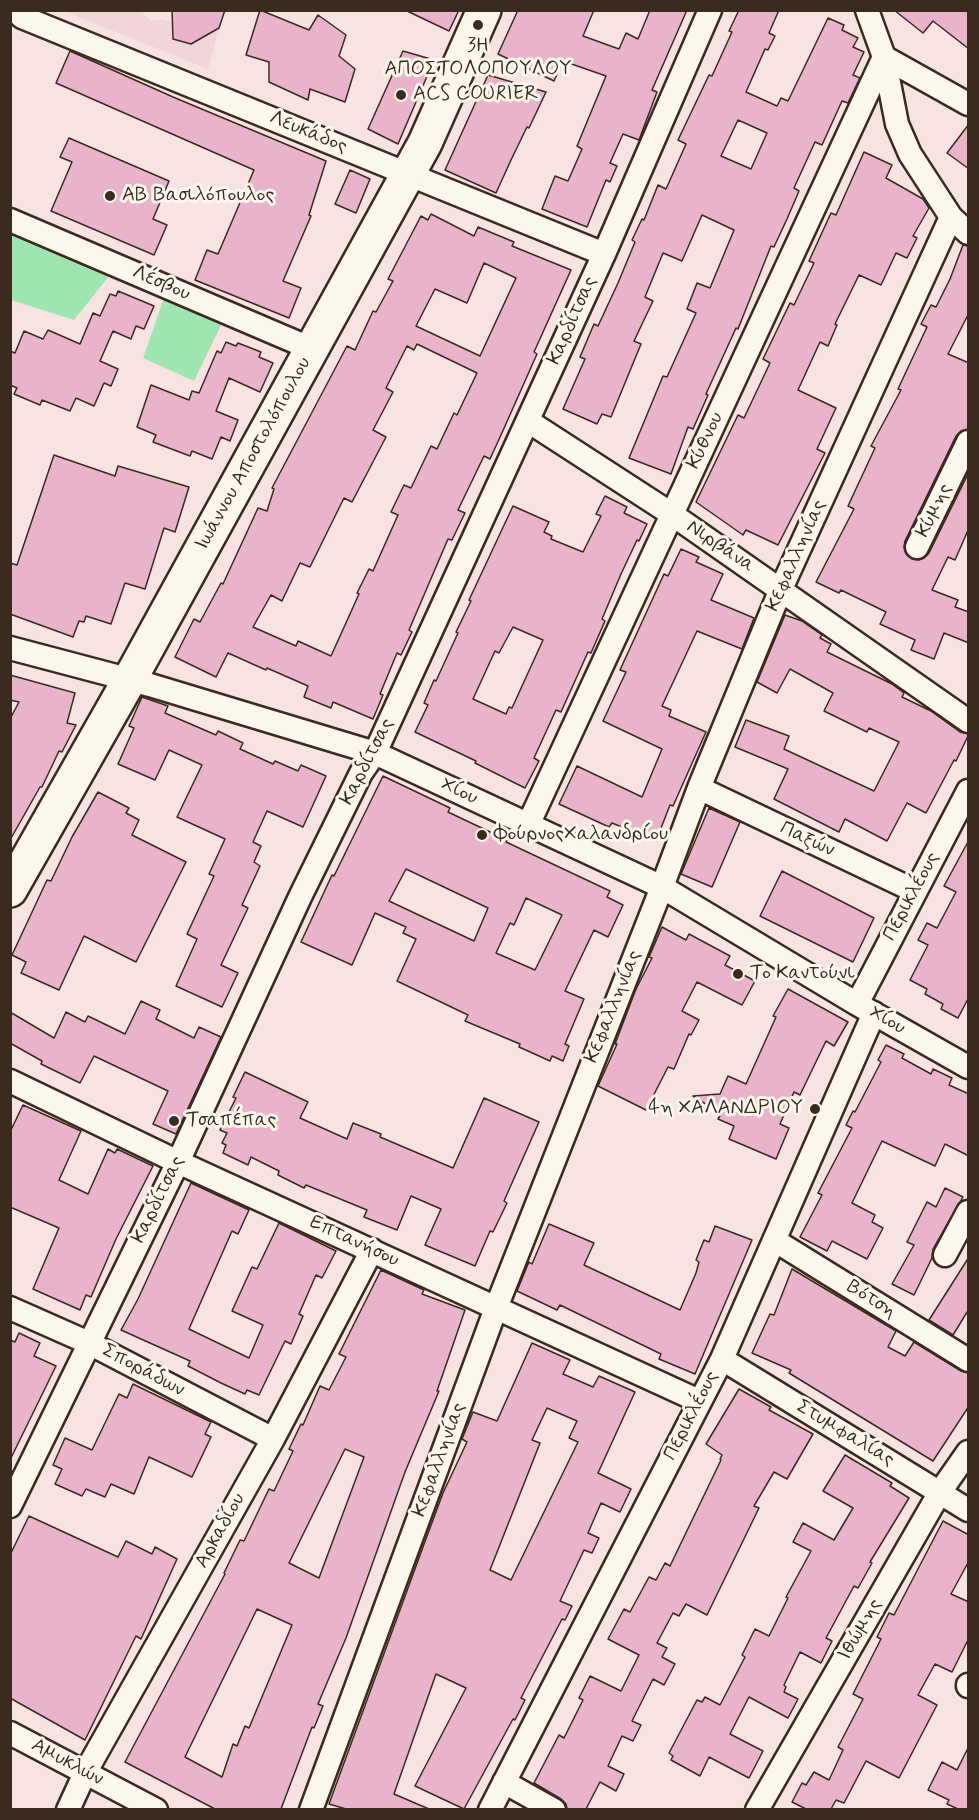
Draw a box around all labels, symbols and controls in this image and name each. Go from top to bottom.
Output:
marker: 3Η ΑΠΟΣΤΟΛΟΠΟΥΛΟΥ [471,18,485,32]
place label: 3Η ΑΠΟΣΤΟΛΟΠΟΥΛΟΥ [384,35,572,82]
place label: ACS COURIER [413,83,538,107]
marker: ACS COURIER [394,88,408,102]
street label: Λευκάδος [266,107,350,159]
place label: ΑΒ Βασιλόπουλος [122,184,274,208]
marker: ΑΒ Βασιλόπουλος [103,189,117,203]
street label: Λέσβου [128,261,194,307]
street label: Καρδίτσας [543,273,603,369]
street label: Ιωάννου Αποστολόπουλου [191,353,317,555]
street label: Κύθνου [682,409,730,473]
street label: Κύμης [912,480,958,542]
street label: Κεφαλληνίας [762,496,832,616]
street label: Νιρβάνα [681,516,759,578]
street label: Καρδίτσας [336,714,400,810]
street label: Χίου [437,773,481,811]
street label: Παξών [776,817,838,863]
place label: ΦούρνοςΧαλανδρίου [494,823,668,847]
marker: ΦούρνοςΧαλανδρίου [475,828,489,842]
street label: Περικλέους [879,848,945,946]
street label: Κεφαλληνίας [580,947,648,1067]
place label: Το Καντούνι [750,962,855,986]
marker: Το Καντούνι [731,967,745,981]
street label: Χίου [865,1001,909,1041]
place label: 4η ΧΑΛΑΝΔΡΙΟΥ [648,1097,803,1121]
marker: 4η ΧΑΛΑΝΔΡΙΟΥ [808,1102,822,1116]
place label: Τσαπέπας [186,1109,276,1133]
marker: Τσαπέπας [167,1114,181,1128]
street label: Καρδίτσας [128,1152,190,1248]
street label: Επτανήσου [305,1211,403,1273]
street label: Βότση [842,1275,900,1325]
street label: Σποράδων [98,1339,188,1403]
street label: Περικλέους [659,1367,725,1465]
street label: Στυμφαλίας [792,1395,898,1473]
street label: Κεφαλληνίας [408,1400,472,1520]
street label: Αρκαδίου [191,1489,251,1573]
street label: Ιθώμης [834,1595,888,1665]
street label: Αμυκλών [27,1734,107,1792]

